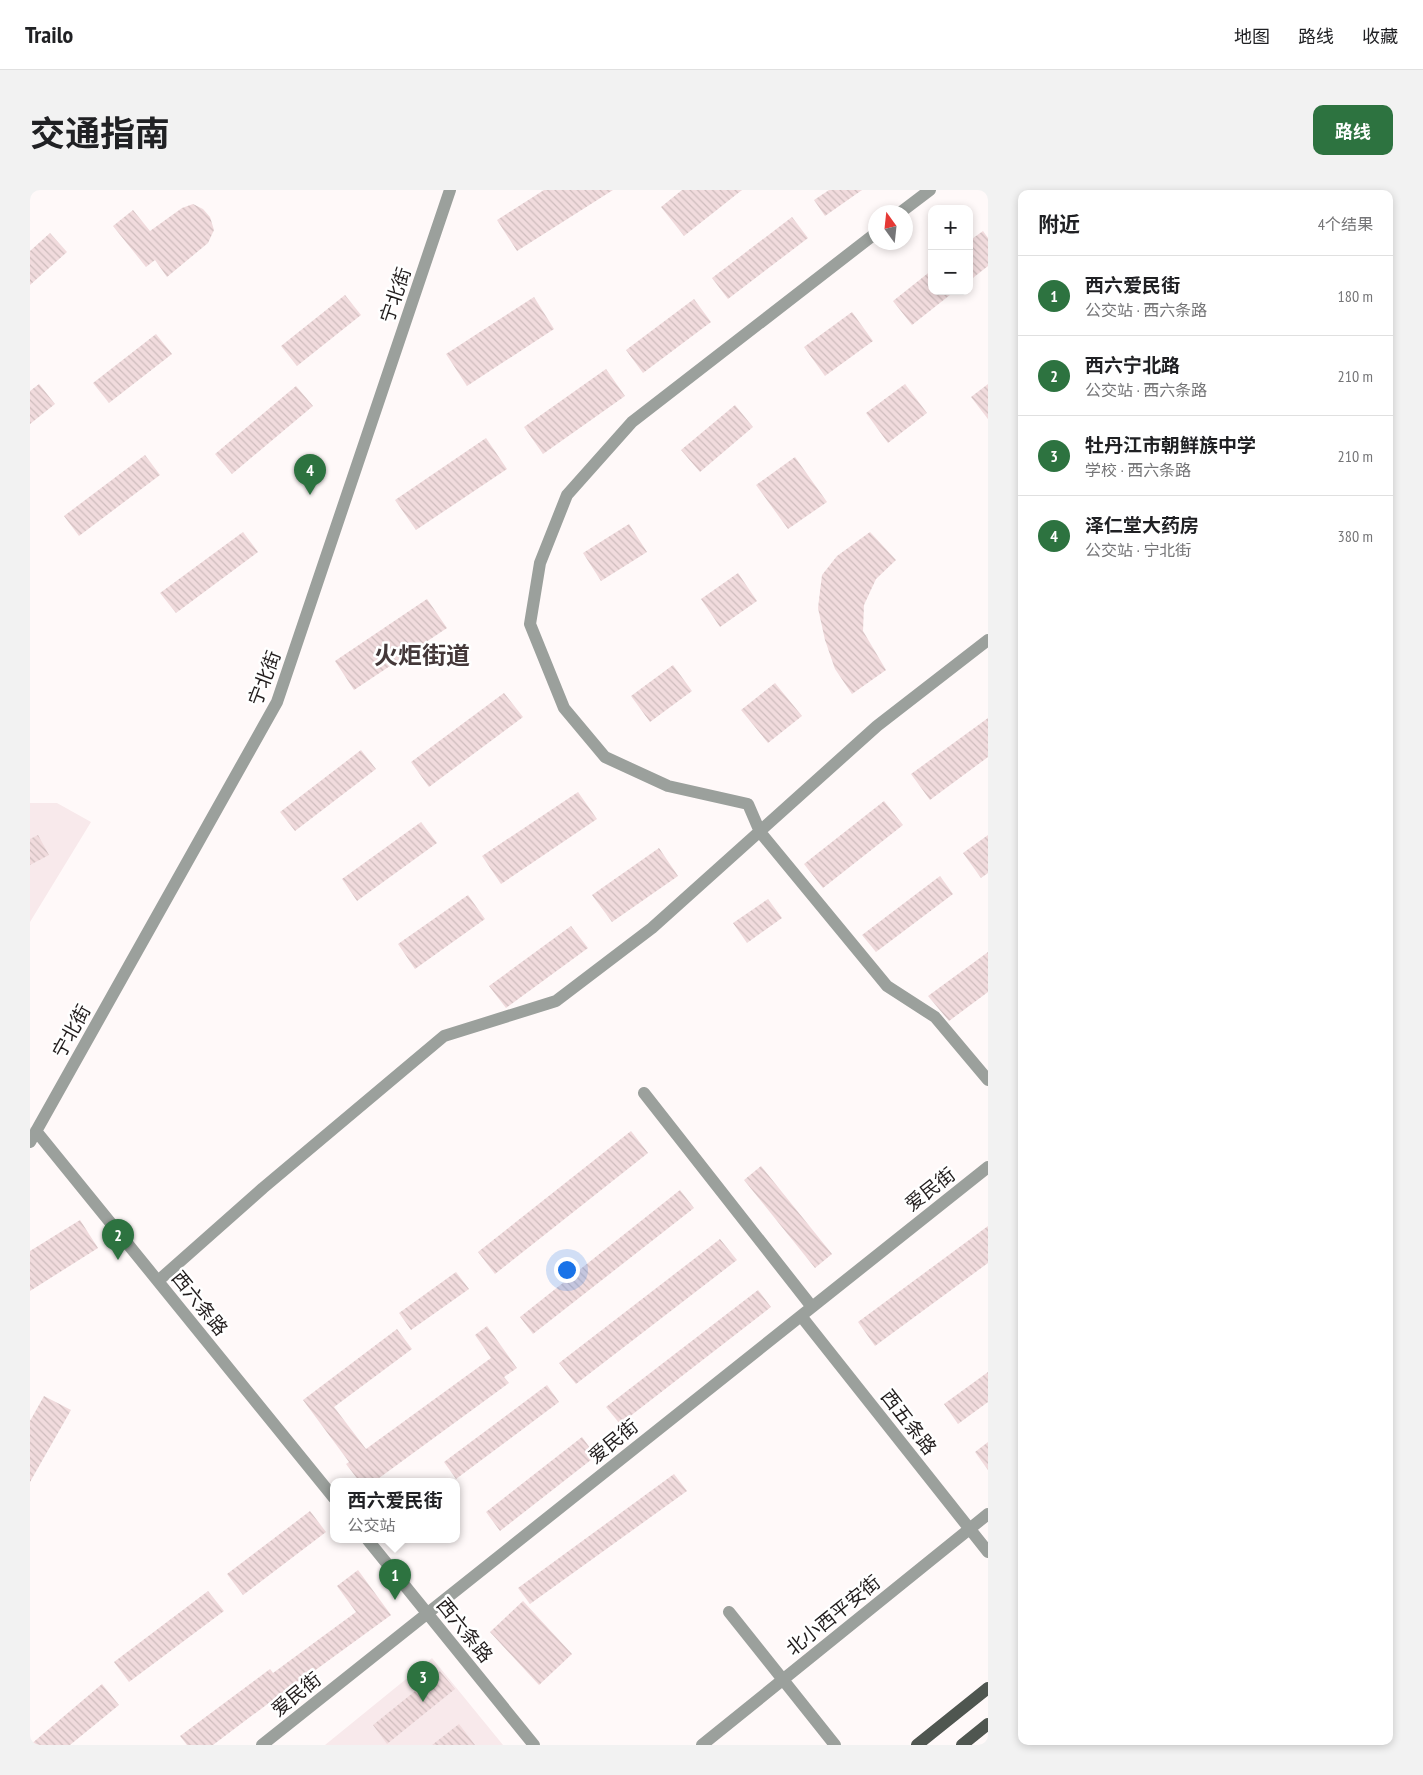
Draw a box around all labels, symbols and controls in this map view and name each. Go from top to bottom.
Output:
text: Trailo [25,19,73,50]
text: 地图 [1234,25,1270,48]
text: 路线 [1298,25,1334,48]
text: 收藏 [1362,25,1398,48]
button: 路线 [1313,105,1393,155]
text: 交通指南 [30,110,170,156]
north arrow [868,205,913,250]
map controls [928,205,973,295]
button: + [928,205,973,250]
text: 附近 [1038,211,1080,238]
text: 4个结果 [1318,214,1373,234]
button: − [928,250,973,295]
street label: 宁北街 [374,264,416,326]
text: 西六爱民街 [1085,273,1180,297]
text: 1 [1050,286,1058,306]
text: 180 m [1338,286,1373,306]
text: 公交站 · 西六条路 [1085,300,1207,320]
text: 西六宁北路 [1085,353,1180,377]
text: 2 [1050,366,1058,386]
text: 210 m [1338,366,1373,386]
text: 公交站 · 西六条路 [1085,380,1207,400]
text: 牡丹江市朝鲜族中学 [1085,433,1256,457]
text: 3 [1050,446,1058,466]
text: 210 m [1338,446,1373,466]
pin: 4 [294,454,326,495]
text: 学校 · 西六条路 [1085,460,1191,480]
text: 泽仁堂大药房 [1085,513,1199,537]
text: 4 [1050,526,1058,546]
text: 380 m [1338,526,1373,546]
text: 公交站 · 宁北街 [1085,540,1191,560]
district label: 火炬街道 [374,640,470,671]
street label: 宁北街 [243,647,285,709]
street label: 宁北街 [47,1000,95,1062]
street label: 爱民街 [900,1162,960,1216]
pin: 2 [102,1219,134,1260]
your location [554,1257,580,1283]
street label: 西六条路 [167,1266,233,1340]
street label: 西五条路 [876,1385,942,1459]
street label: 爱民街 [583,1414,643,1468]
popup [330,1478,460,1543]
text: 西六爱民街 [347,1488,443,1512]
text: 公交站 [347,1515,396,1535]
pin: 1 [379,1559,411,1600]
street label: 北小西平安街 [781,1570,885,1660]
street label: 西六条路 [432,1593,498,1667]
pin: 3 [407,1661,439,1702]
street label: 爱民街 [266,1667,326,1721]

